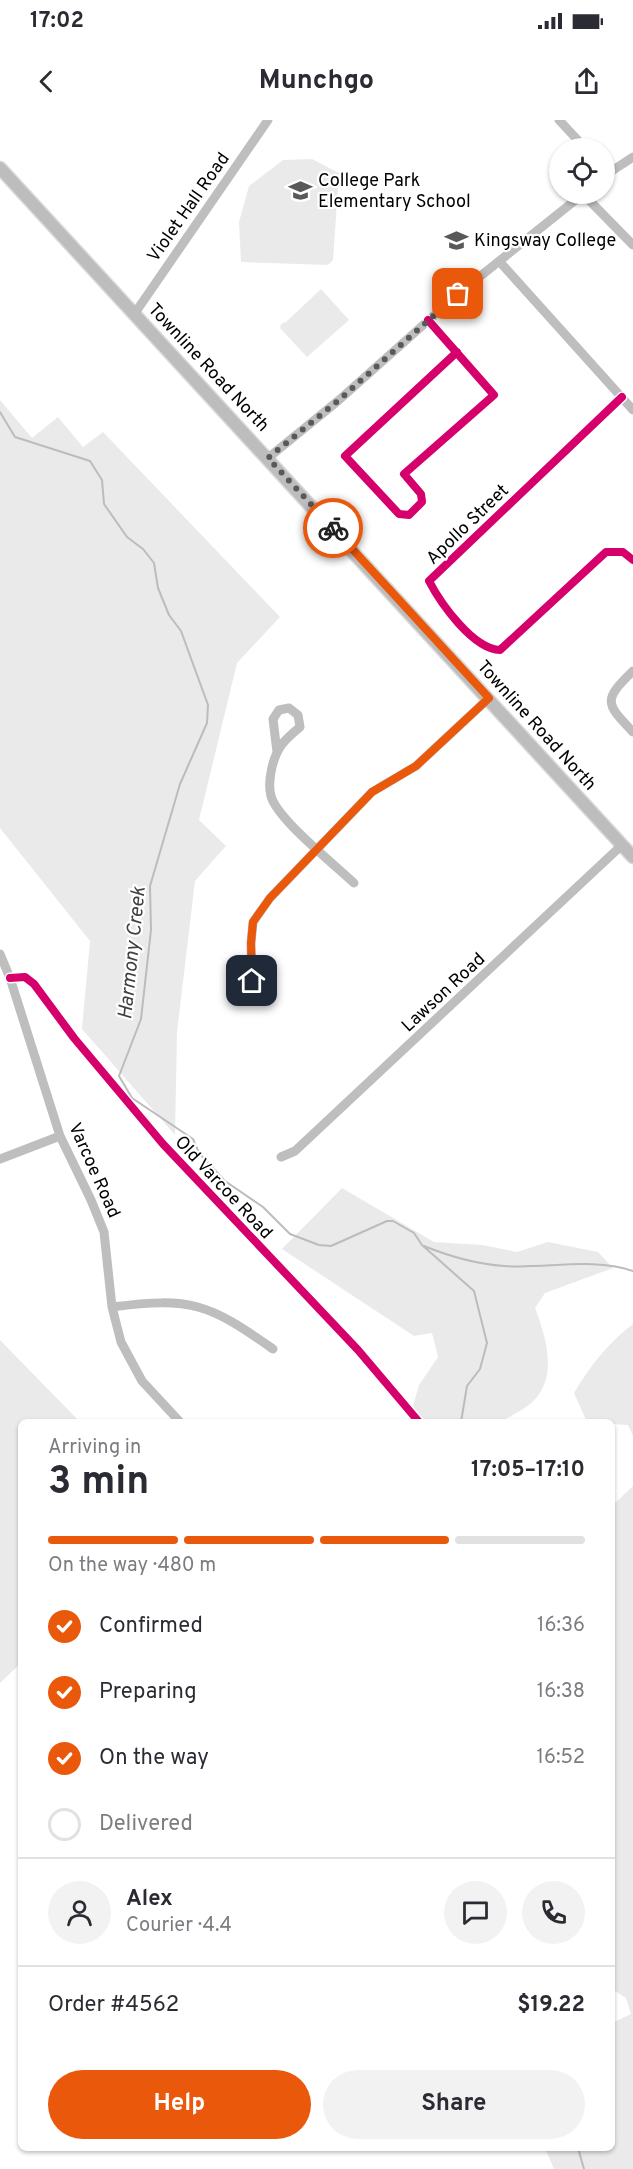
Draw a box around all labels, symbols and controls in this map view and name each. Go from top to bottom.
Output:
text: 17:02 [30,8,84,35]
text: Munchgo [259,64,374,98]
icon: back [30,65,63,98]
icon: share [570,65,603,98]
map controls [549,138,615,204]
button: locate [549,138,615,204]
street label: Violet Hall Road [143,149,235,267]
place label: College Park Elementary School [318,170,471,214]
school or university icon: College Park Elementary School [287,177,313,203]
school or university icon: Kingsway College [443,227,469,253]
place label: Kingsway College [474,230,616,253]
pin [432,268,483,319]
icon: bag [441,277,474,310]
street label: Townline Road North [142,299,274,437]
street label: Apollo Street [422,480,514,570]
courier [303,498,363,558]
icon: bike [317,512,350,545]
street label: Townline Road North [471,656,601,796]
water label: Harmony Creek [113,885,153,1021]
street label: Lawson Road [397,948,491,1038]
pin [226,955,277,1006]
icon: home [235,964,268,997]
street label: Varcoe Road [62,1119,125,1222]
street label: Old Varcoe Road [169,1131,277,1245]
text: Arriving in [48,1435,141,1461]
text: 17:05–17:10 [471,1457,585,1484]
text: 3 min [48,1459,149,1508]
text: On the way · 480 m [48,1553,216,1579]
icon: check [48,1610,81,1643]
text: Confirmed [99,1613,203,1640]
text: 16:36 [537,1613,585,1639]
icon: check [48,1676,81,1709]
text: Preparing [99,1679,197,1706]
text: 16:38 [537,1679,585,1705]
icon: check [48,1742,81,1775]
text: On the way [99,1745,209,1772]
text: 16:52 [537,1745,585,1771]
text: Delivered [99,1811,193,1838]
button: person [48,1881,111,1944]
button: chat [444,1881,507,1944]
button: phone [522,1881,585,1944]
text: Alex [126,1886,173,1913]
text: Courier · 4.4 [126,1913,232,1939]
text: Order #4562 [48,1992,179,2019]
text: $19.22 [517,1992,585,2019]
button: Help [48,2070,311,2139]
button: Share [323,2070,585,2139]

